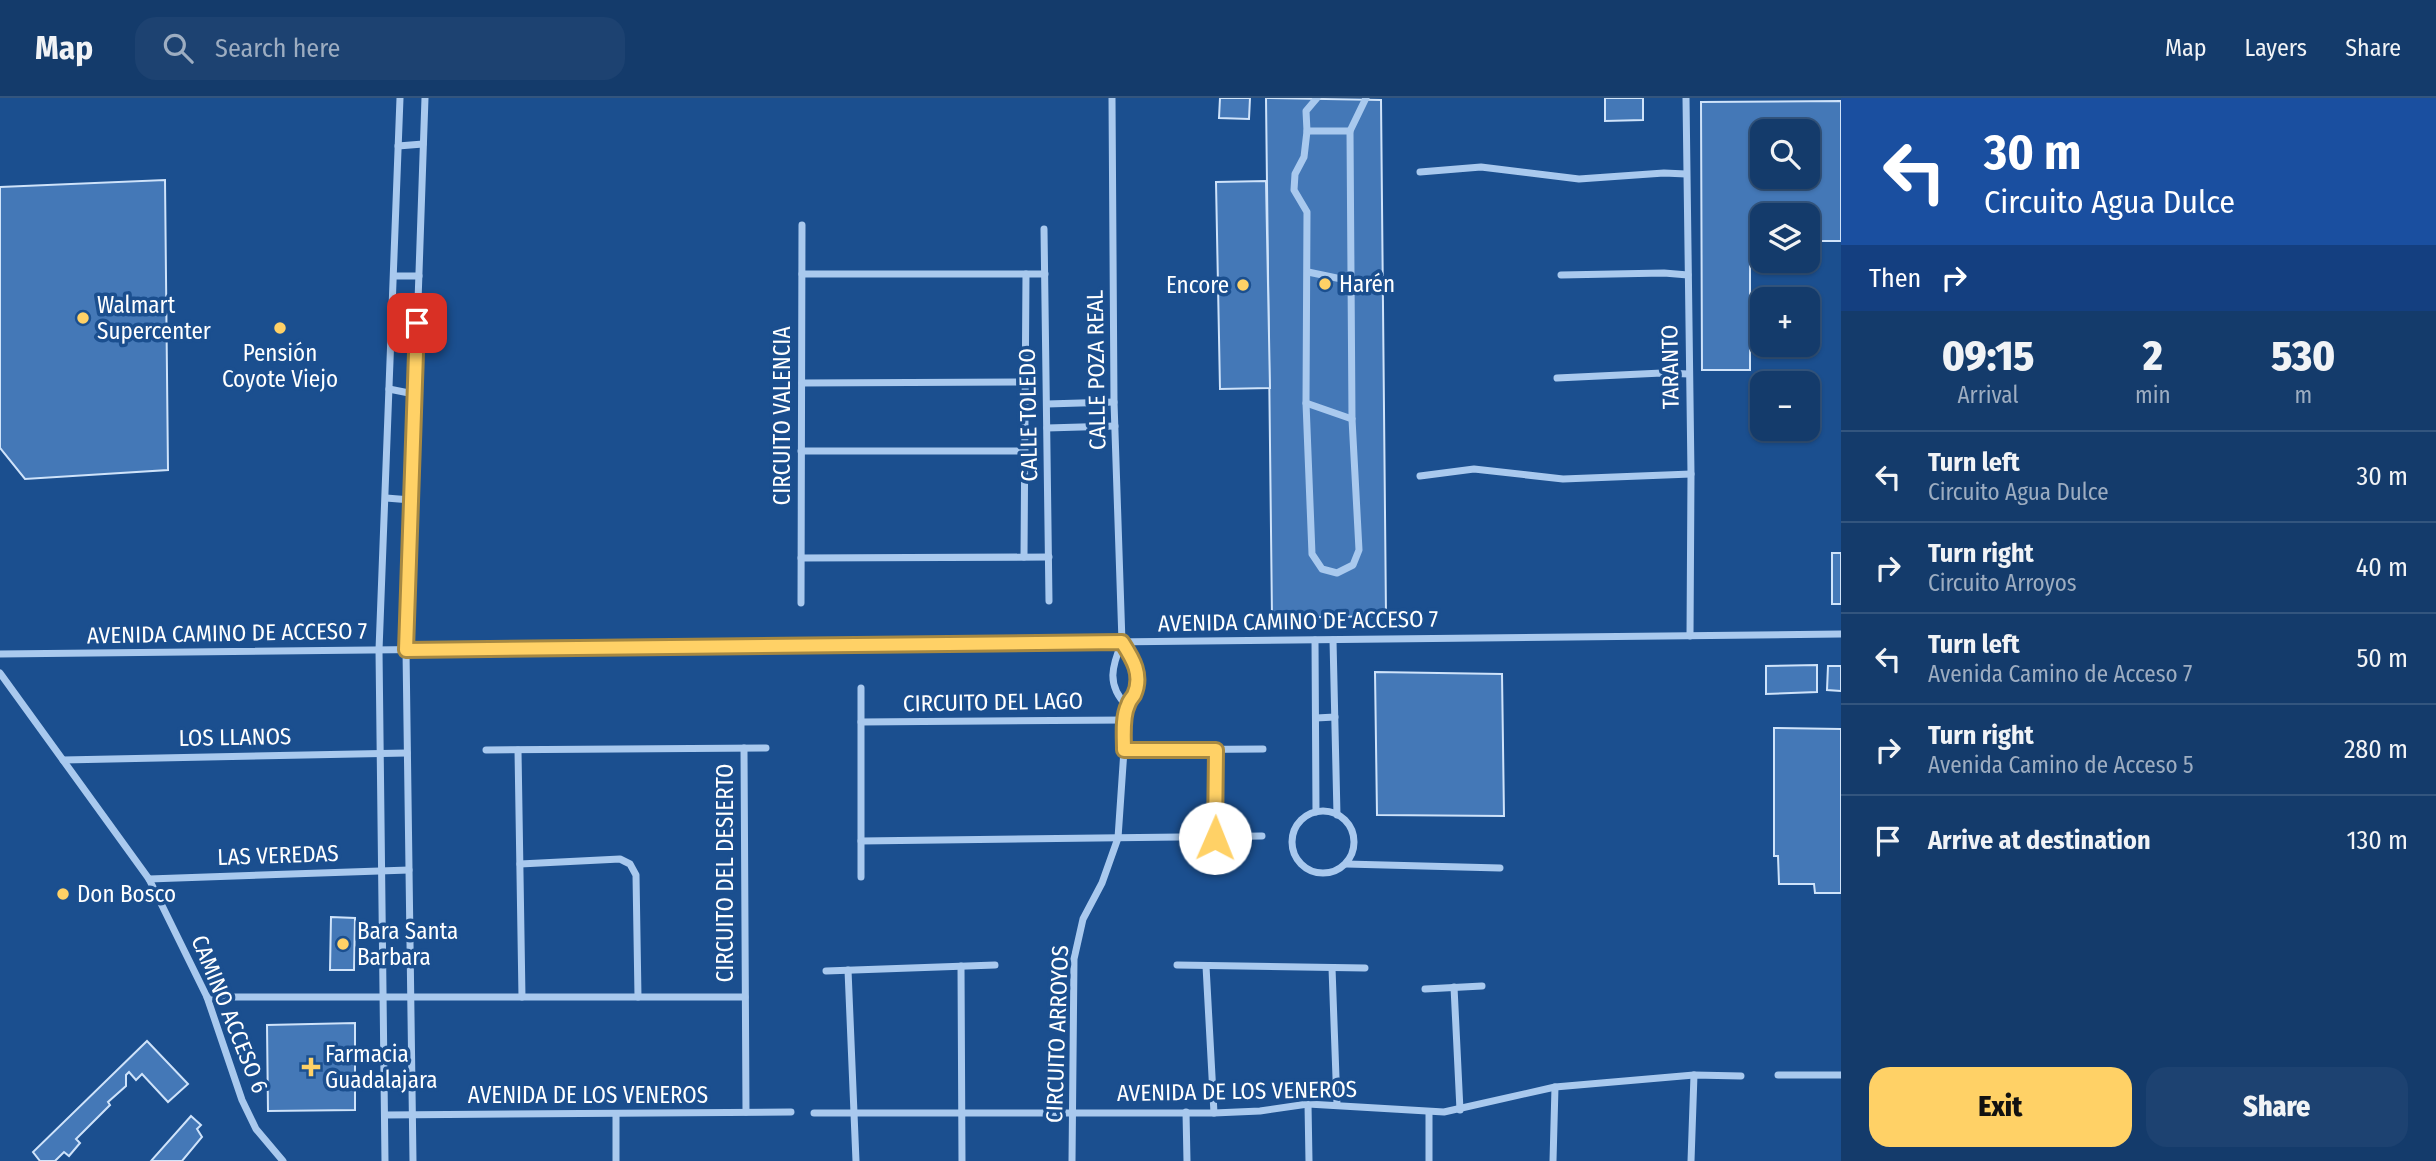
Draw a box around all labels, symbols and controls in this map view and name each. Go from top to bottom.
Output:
search box [135,17,625,80]
text: Map [35,28,93,68]
icon: search [159,29,197,67]
text: Search here [215,33,340,64]
text: Map [2165,34,2207,62]
text: Layers [2245,34,2307,62]
text: Share [2345,34,2401,62]
map controls [1750,119,1820,441]
button: search [1750,119,1820,189]
text: 30 m [1984,123,2082,182]
icon: left [1869,126,1960,217]
text: Circuito Agua Dulce [1984,183,2235,221]
button: layers [1750,203,1820,273]
icon: right [1935,259,1973,297]
text: Then [1869,263,1921,294]
place label: Harén [1339,270,1395,298]
place label: Encore [1166,271,1229,299]
marker: Harén [1317,276,1333,292]
marker: Encore [1235,277,1251,293]
button: + [1750,287,1820,357]
street label: CALLE POZA REAL [1081,290,1111,450]
place label: Walmart Supercenter [97,291,211,345]
pin [387,293,447,353]
icon: arrive [398,304,436,342]
marker: Walmart Supercenter [75,310,91,326]
marker: Pensión Coyote Viejo [272,320,288,336]
street label: TARANTO [1655,325,1685,409]
street label: CIRCUITO VALENCIA [768,327,796,505]
text: 09:15 [1942,331,2034,381]
text: 2 [2143,331,2163,381]
text: 530 [2271,331,2335,381]
place label: Pensión Coyote Viejo [222,339,338,393]
street label: CALLE TOLEDO [1013,348,1043,482]
button: − [1750,371,1820,441]
text: Arrival [1958,381,2018,409]
text: min [2135,381,2171,409]
text: m [2294,381,2312,409]
text: Turn left [1928,447,2020,478]
icon: left [1869,458,1907,496]
text: 30 m [2357,461,2408,492]
text: Circuito Agua Dulce [1928,478,2109,506]
text: Turn right [1928,538,2034,569]
icon: right [1869,549,1907,587]
text: 40 m [2356,552,2408,583]
text: Circuito Arroyos [1928,569,2077,597]
street label: AVENIDA CAMINO DE ACCESO 7 [1158,605,1438,637]
street label: AVENIDA CAMINO DE ACCESO 7 [87,617,367,649]
text: Turn left [1928,629,2020,660]
icon: left [1869,640,1907,678]
text: 50 m [2356,643,2408,674]
text: Avenida Camino de Acceso 7 [1928,660,2192,688]
street label: CIRCUITO DEL LAGO [903,686,1083,718]
text: Turn right [1928,720,2034,751]
street label: LOS LLANOS [178,722,292,752]
icon: right [1869,731,1907,769]
text: 280 m [2344,734,2408,765]
text: Avenida Camino de Acceso 5 [1928,751,2194,779]
street label: CIRCUITO DEL DESIERTO [711,764,739,982]
position arrow [1178,801,1252,875]
icon: arrive [1869,822,1907,860]
text: Arrive at destination [1928,825,2151,856]
text: 130 m [2346,825,2408,856]
street label: LAS VEREDAS [217,839,339,871]
place label: Don Bosco [77,880,176,908]
marker: Don Bosco [55,886,71,902]
place label: Bara Santa Barbara [357,917,458,971]
street label: CAMINO ACCESO 6 [186,931,274,1097]
marker: Bara Santa Barbara [335,936,351,952]
street label: CIRCUITO ARROYOS [1040,945,1074,1123]
place label: Farmacia Guadalajara [325,1040,438,1094]
marker: Farmacia Guadalajara [303,1059,319,1075]
button: Exit [1869,1067,2132,1147]
button: Share [2146,1067,2408,1147]
street label: AVENIDA DE LOS VENEROS [1117,1075,1357,1107]
street label: AVENIDA DE LOS VENEROS [468,1081,708,1109]

